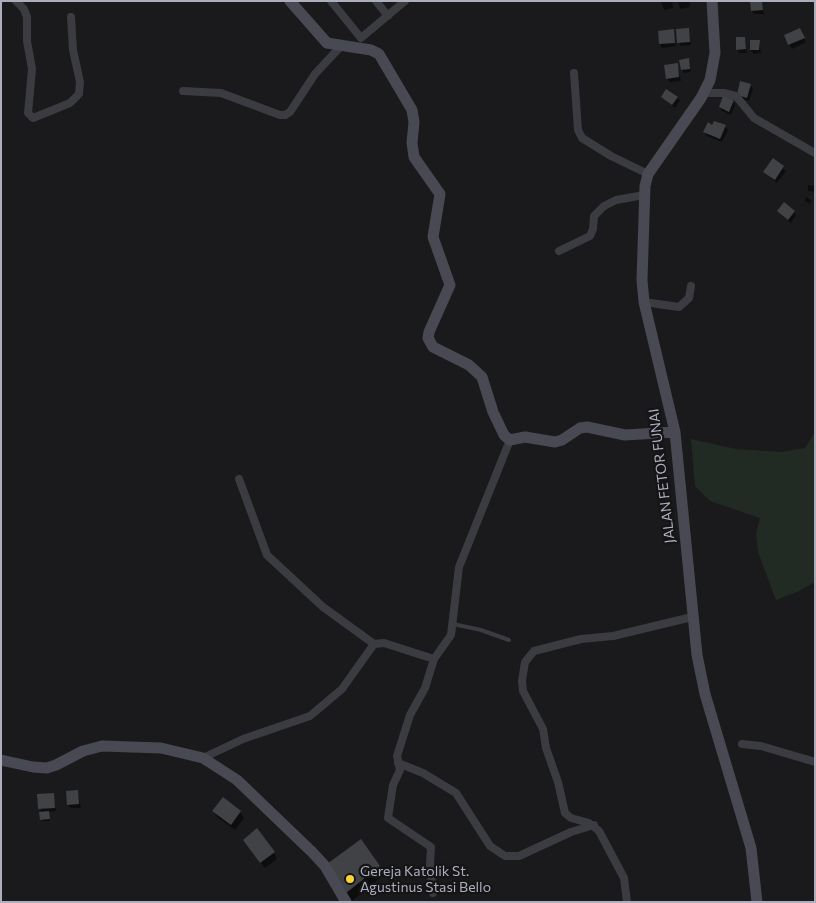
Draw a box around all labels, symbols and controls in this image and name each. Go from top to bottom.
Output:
street label: JALAN FETOR FUNAI [645,408,679,544]
place label: Gereja Katolik St. Agustinus Stasi Bello [360,863,491,896]
marker: Gereja Katolik St. Agustinus Stasi Bello [344,873,356,885]

